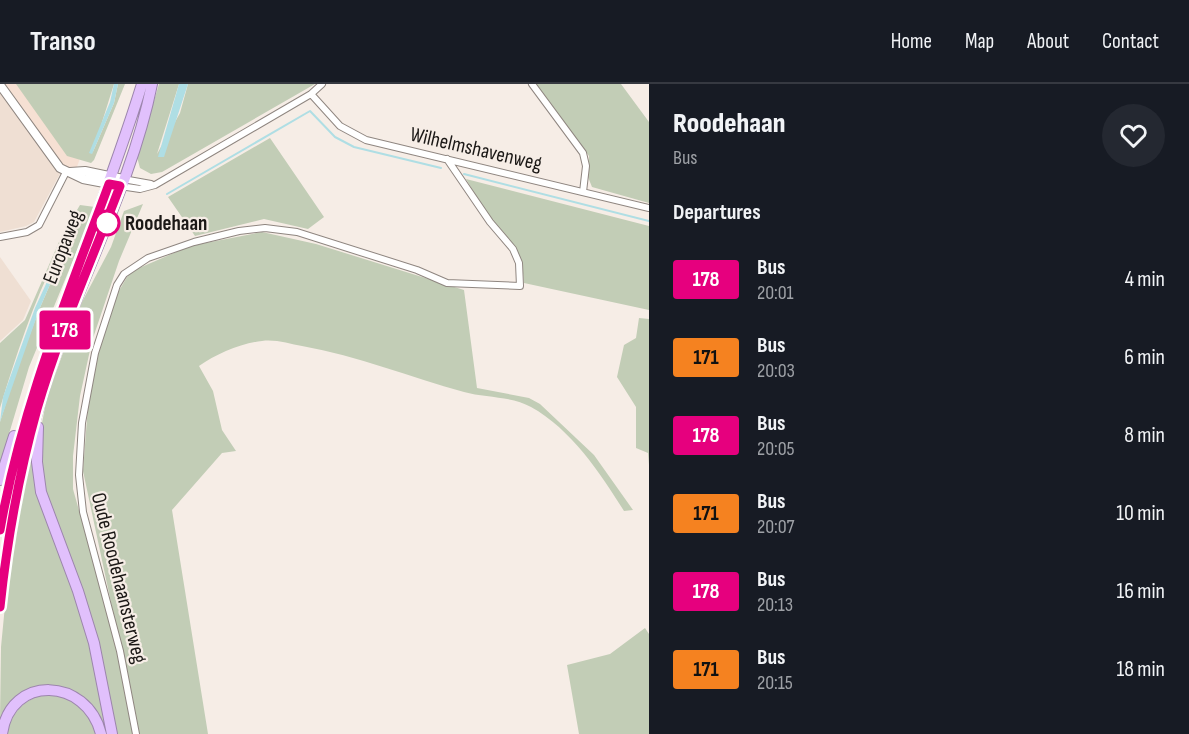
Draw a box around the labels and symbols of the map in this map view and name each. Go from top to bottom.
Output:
street label: Wilhelmshavenweg [408,122,544,176]
street label: Europaweg [38,207,88,287]
marker: Roodehaan [94,210,120,236]
place label: Roodehaan [125,211,207,236]
line badge: 178 [31,310,100,350]
street label: Oude Roodehaansterweg [86,490,152,666]

